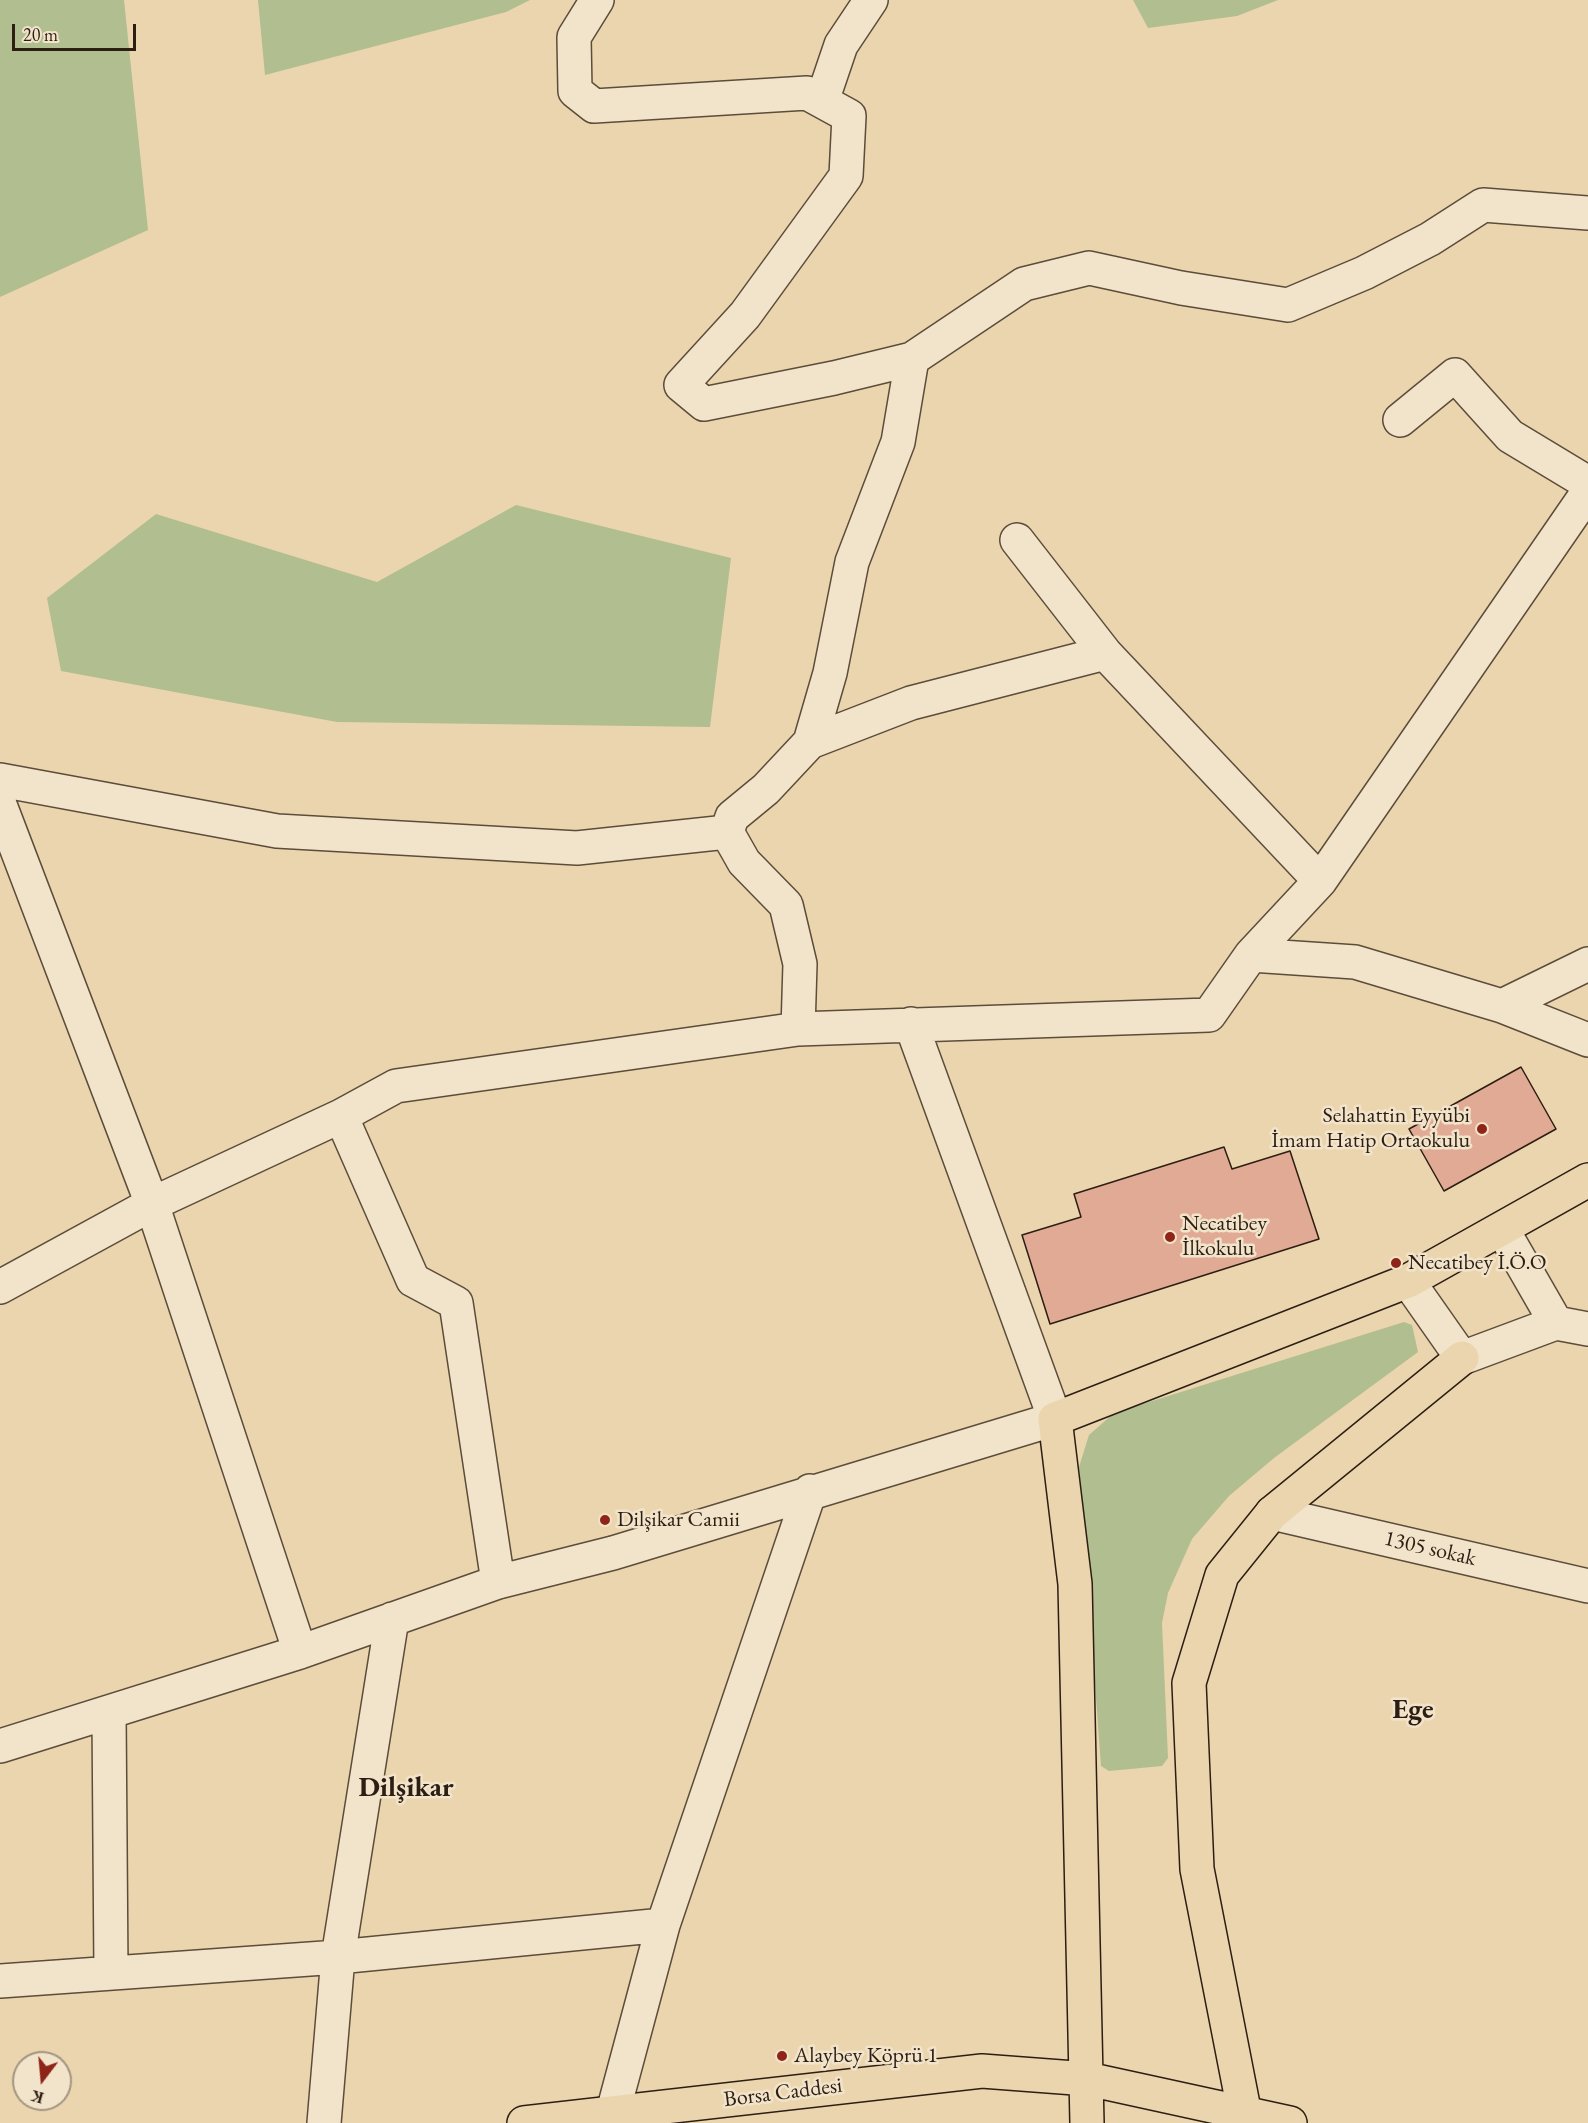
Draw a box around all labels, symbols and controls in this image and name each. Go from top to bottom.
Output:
scale bar [15,12,140,50]
text: 20 m [23,23,58,46]
place label: Selahattin Eyyübi İmam Hatip Ortaokulu [1271,1103,1470,1154]
marker: Selahattin Eyyübi İmam Hatip Ortaokulu [1475,1122,1489,1136]
place label: Necatibey İlkokulu [1182,1211,1267,1262]
marker: Necatibey İlkokulu [1163,1230,1177,1244]
place label: Necatibey İ.Ö.O [1408,1250,1547,1276]
marker: Necatibey İ.Ö.O [1389,1256,1403,1270]
place label: Dilşikar Camii [617,1507,740,1533]
marker: Dilşikar Camii [598,1513,612,1527]
street label: 1305 sokak [1381,1526,1479,1572]
district label: Ege [1392,1693,1434,1727]
district label: Dilşikar [358,1771,454,1805]
place label: Alaybey Köprü 1 [794,2043,938,2069]
marker: Alaybey Köprü 1 [775,2049,789,2063]
north arrow [12,2051,72,2111]
street label: Borsa Caddesi [722,2073,844,2113]
text: K [29,2085,46,2109]

